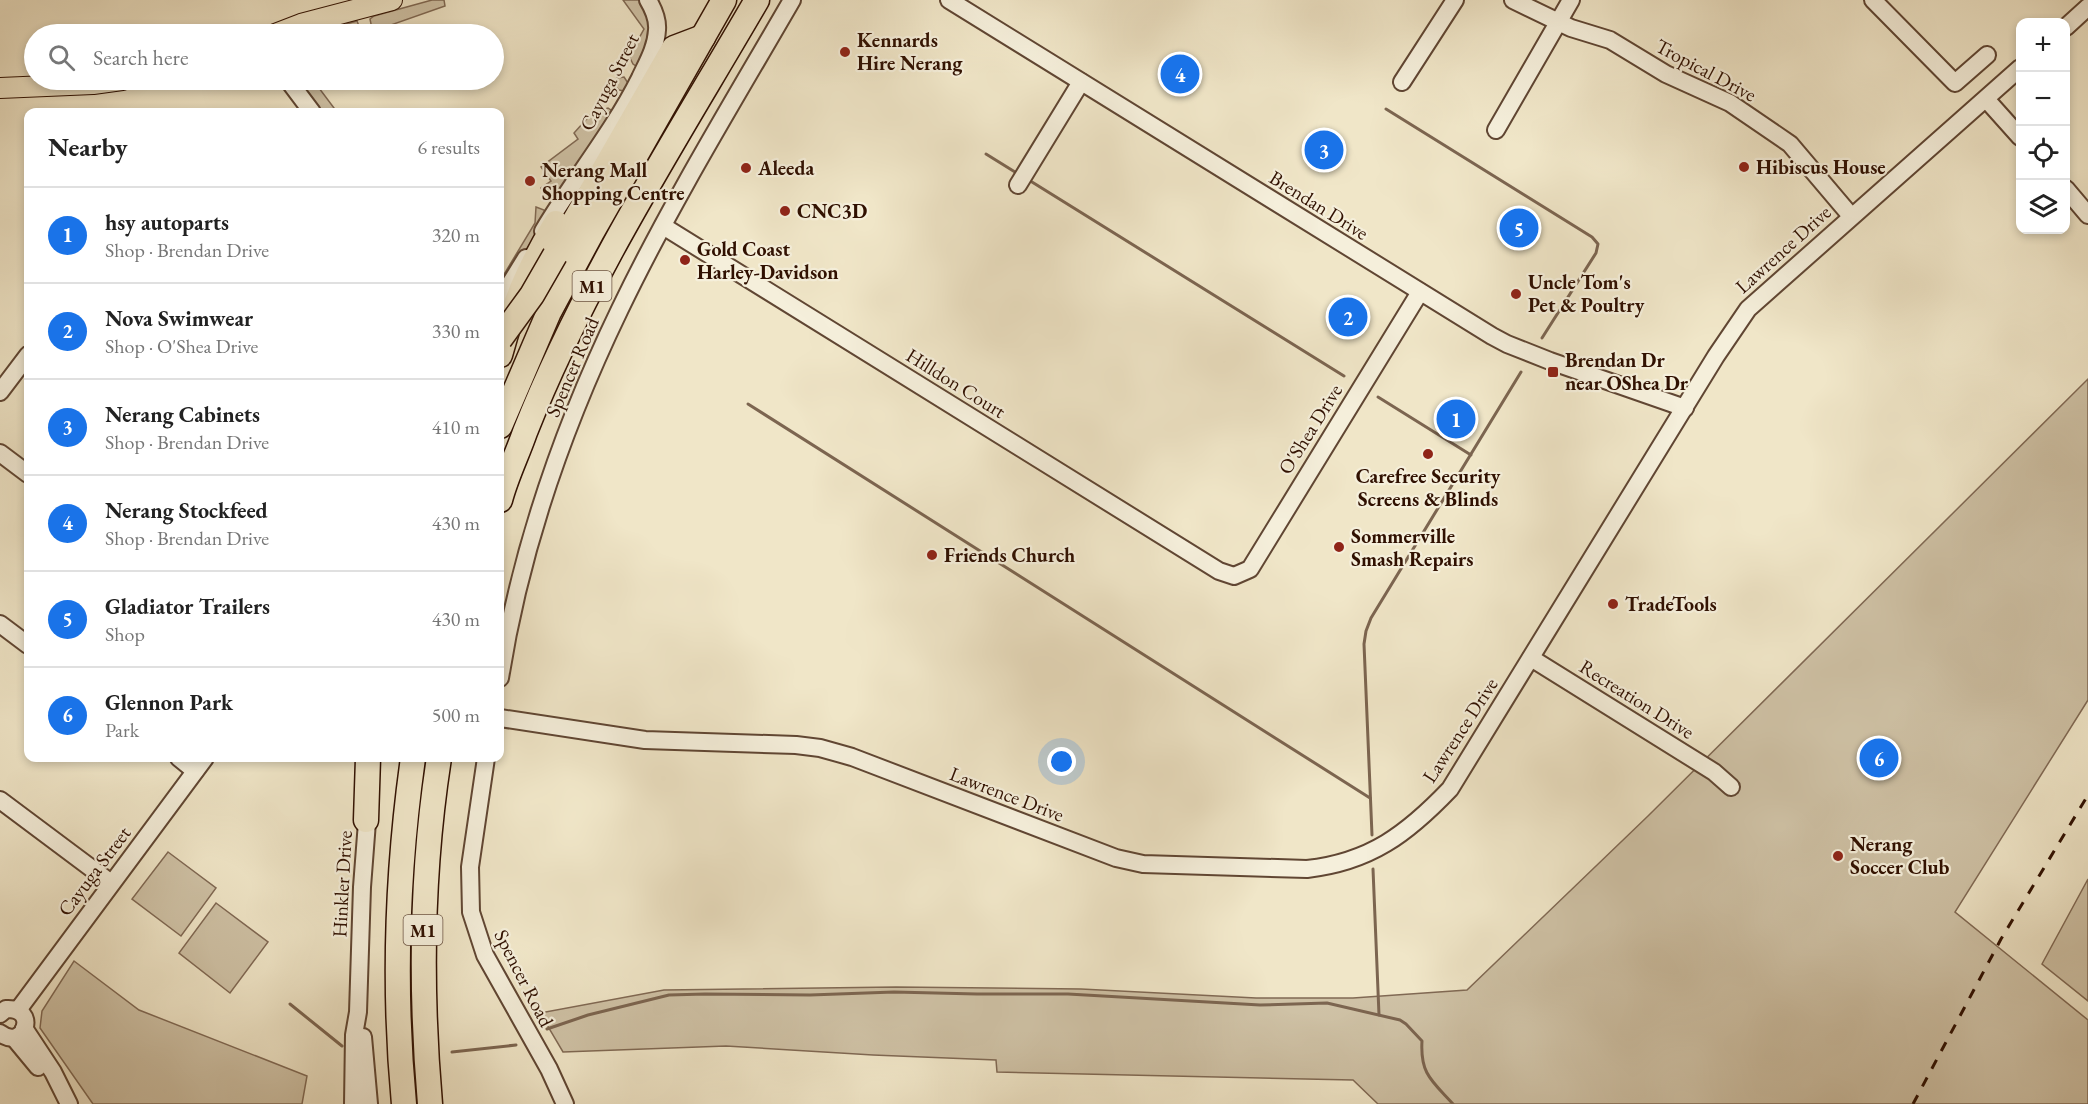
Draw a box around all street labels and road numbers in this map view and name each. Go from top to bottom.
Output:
street label: Cayuga Street [573,28,645,135]
street label: Tropical Drive [1651,33,1761,108]
street label: Brendan Drive [1265,164,1374,246]
street label: Lawrence Drive [1730,199,1837,299]
road number: M1 [572,271,612,301]
street label: Spencer Road [539,312,605,421]
street label: Hilldon Court [901,342,1011,424]
street label: O'Shea Drive [1272,379,1348,479]
street label: Recreation Drive [1575,653,1699,745]
street label: Lawrence Drive [1416,672,1504,788]
street label: Lawrence Drive [946,760,1068,828]
street label: Cayuga Street [52,820,137,921]
street label: Hinkler Drive [326,830,358,938]
road number: M1 [404,915,442,945]
street label: Spencer Road [488,925,560,1032]

